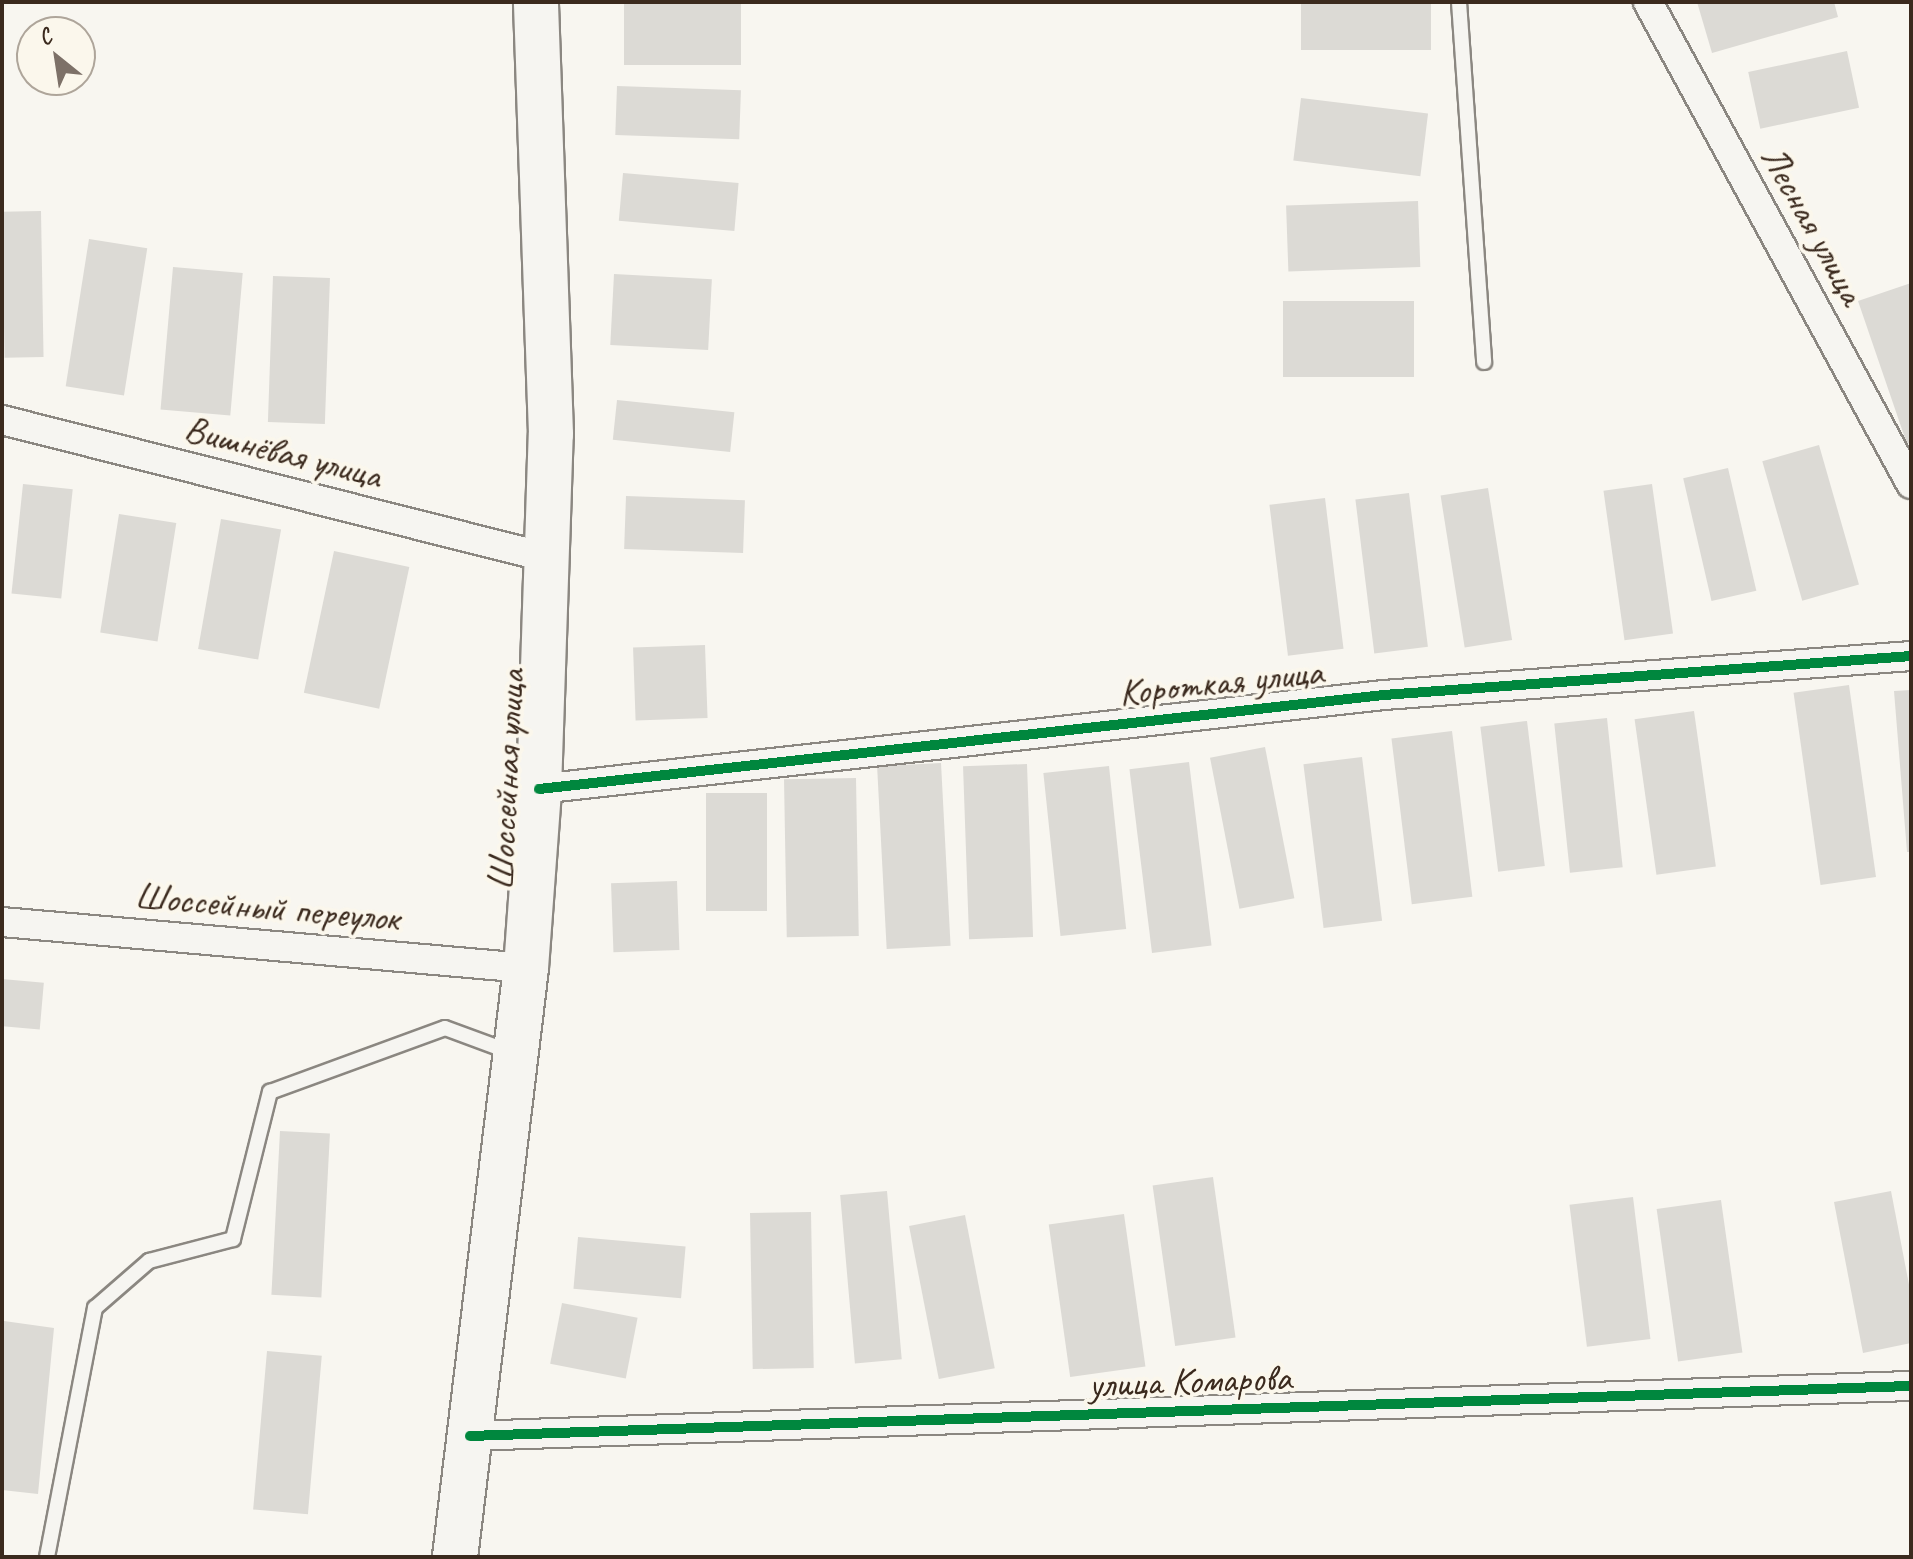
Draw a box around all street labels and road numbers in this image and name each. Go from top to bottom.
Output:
street label: Лесная улица [1751,138,1875,312]
street label: Вишнёвая улица [178,405,388,499]
street label: Короткая улица [1116,649,1326,715]
street label: Шоссейная улица [477,666,535,894]
street label: Шоссейный переулок [133,873,401,941]
street label: улица Комарова [1087,1355,1293,1407]

